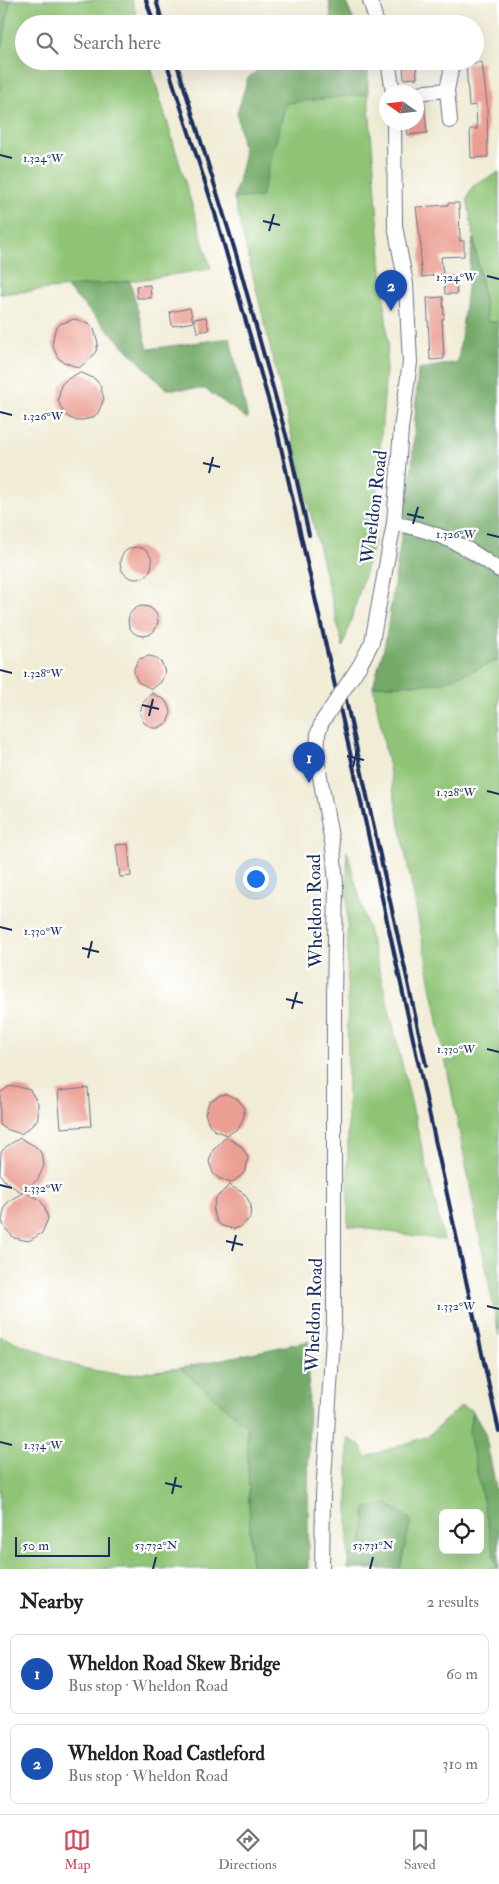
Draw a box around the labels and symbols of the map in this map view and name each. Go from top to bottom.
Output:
north arrow [379,85,424,130]
text: 1.324°W [23,151,64,166]
pin: 2 [375,270,407,311]
text: 1.324°W [436,270,477,285]
text: 1.326°W [23,409,64,424]
street label: Wheldon Road [355,448,393,566]
text: 1.326°W [436,527,477,542]
text: 1.328°W [23,666,63,681]
pin: 1 [293,742,325,783]
text: 1.328°W [436,785,476,800]
street label: Wheldon Road [302,853,328,969]
your location [243,866,269,892]
text: 1.330°W [24,924,63,939]
text: 1.330°W [437,1042,476,1057]
text: 1.332°W [24,1181,63,1196]
street label: Wheldon Road [300,1257,328,1374]
text: 1.332°W [437,1299,476,1314]
text: 1.334°W [24,1438,63,1453]
scale bar [15,1534,110,1557]
text: 53.732°N [135,1538,178,1553]
text: 53.731°N [352,1538,394,1553]

